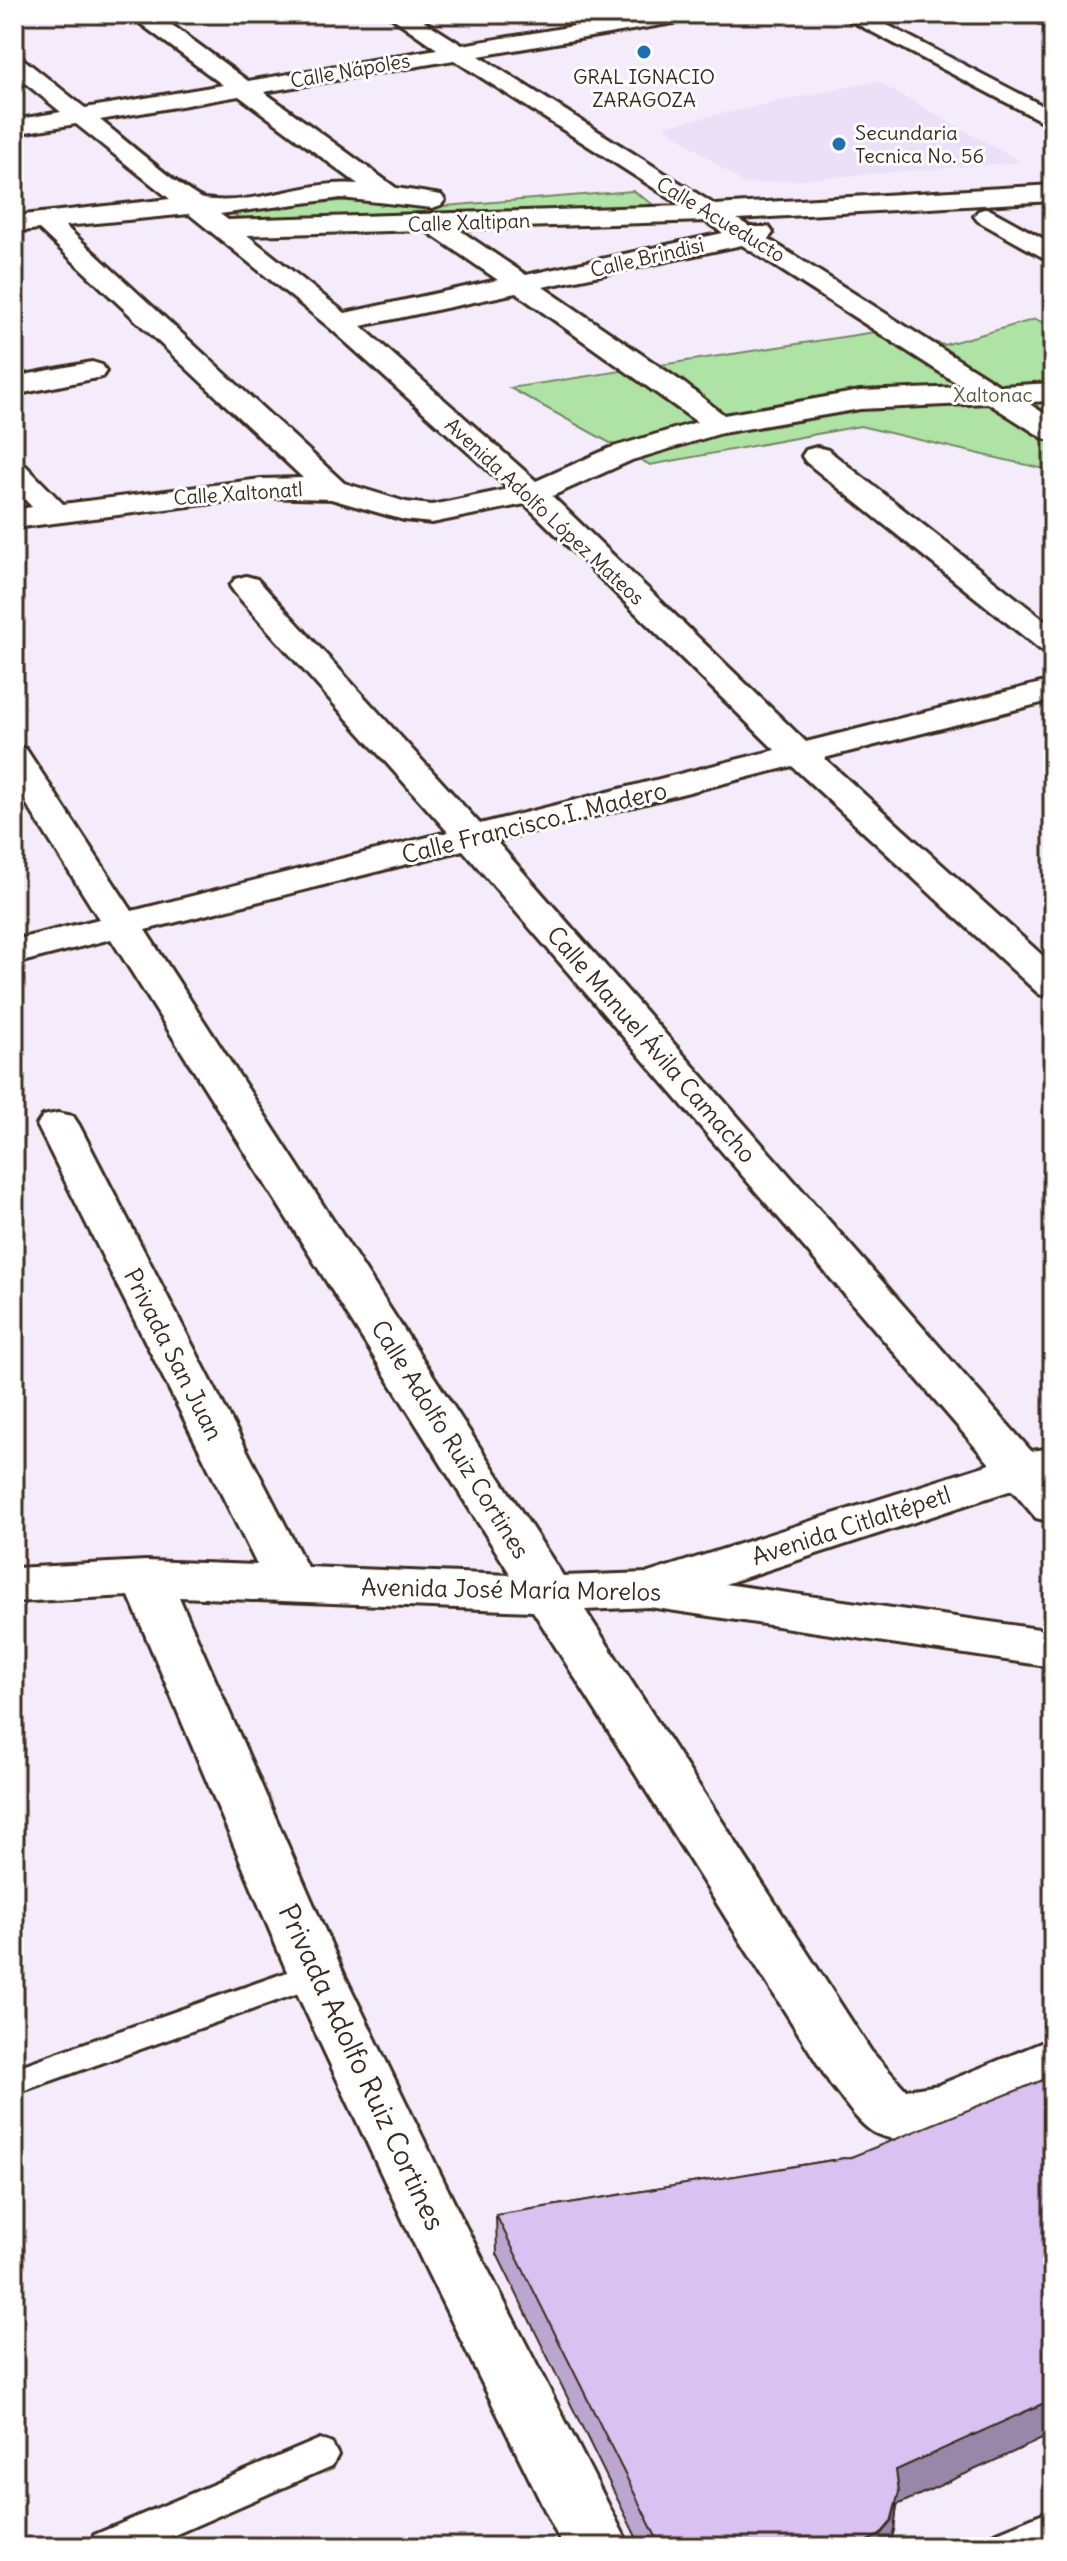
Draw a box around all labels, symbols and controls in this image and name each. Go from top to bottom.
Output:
marker: GRAL IGNACIO ZARAGOZA [635,43,653,61]
street label: Calle Nápoles [288,47,412,93]
place label: GRAL IGNACIO ZARAGOZA [573,64,715,112]
place label: Secundaria Tecnica No. 56 [855,120,984,168]
marker: Secundaria Tecnica No. 56 [830,135,848,153]
street label: Calle Acueducto [652,171,790,267]
street label: Calle Xaltipan [407,207,531,237]
street label: Calle Brindisi [588,232,706,282]
park label: Xaltonac [953,382,1033,407]
street label: Avenida Adolfo López Mateos [440,412,650,610]
street label: Calle Xaltonatl [173,476,303,510]
street label: Calle Francisco I. Madero [398,775,670,869]
street label: Calle Manuel Ávila Camacho [541,919,763,1169]
street label: Privada San Juan [118,1263,230,1445]
street label: Calle Adolfo Ruiz Cortines [365,1314,537,1564]
street label: Avenida Citlaltépetl [748,1479,954,1571]
street label: Avenida José María Morelos [361,1571,661,1607]
street label: Privada Adolfo Ruiz Cortines [270,1898,454,2236]

